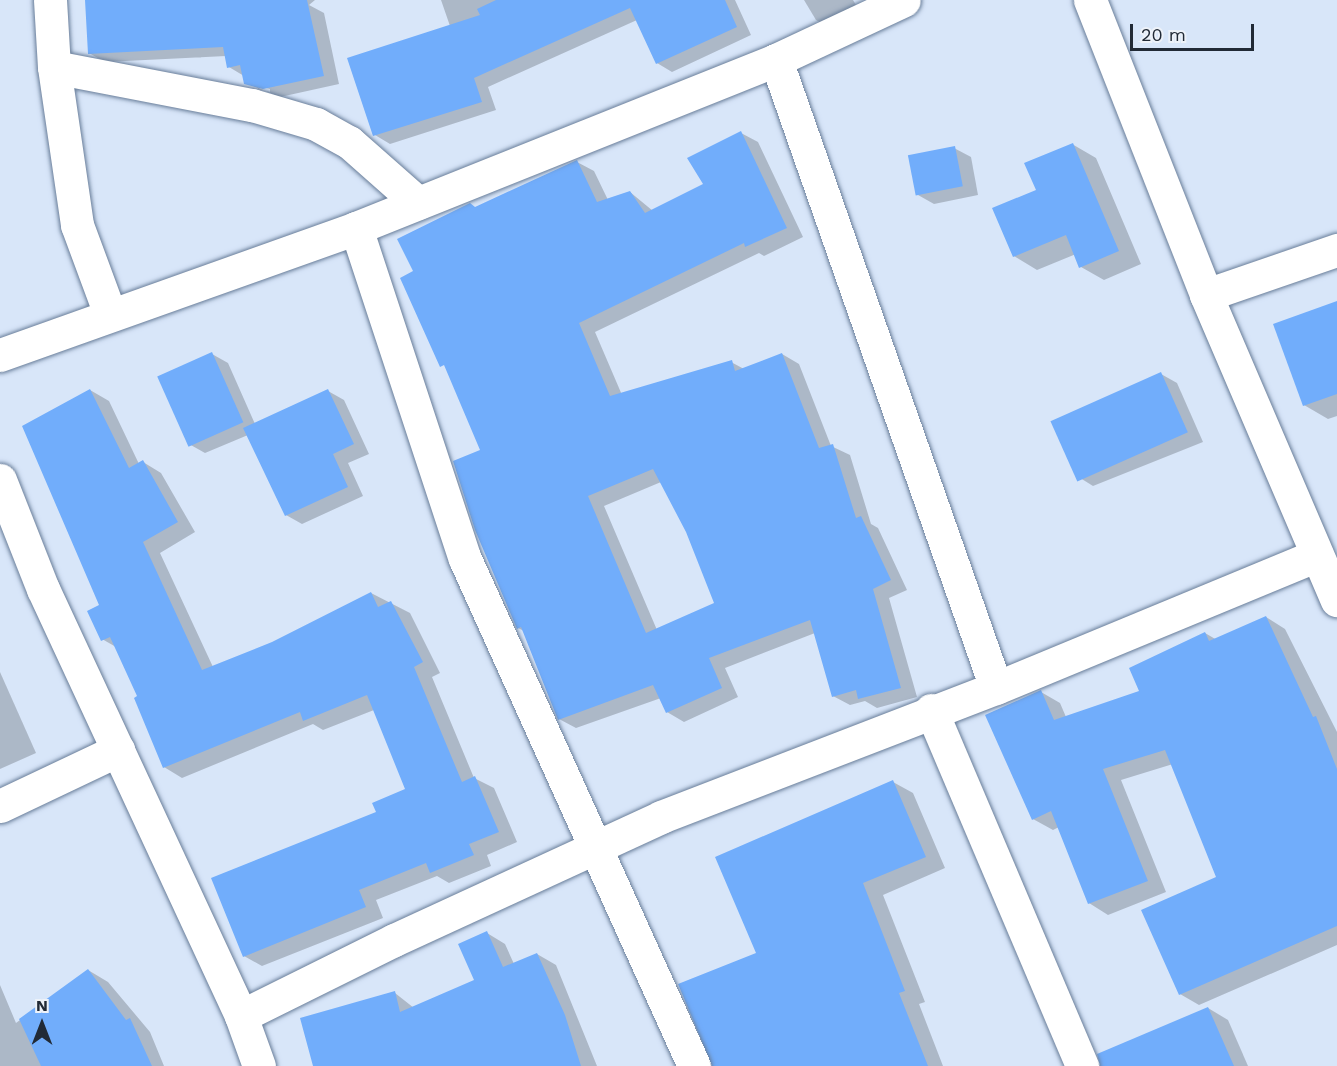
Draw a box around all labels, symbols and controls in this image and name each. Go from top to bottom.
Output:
scale bar [1133,12,1258,50]
text: 20 m [1141,24,1186,45]
north arrow [12,994,72,1054]
text: N [36,996,48,1015]

